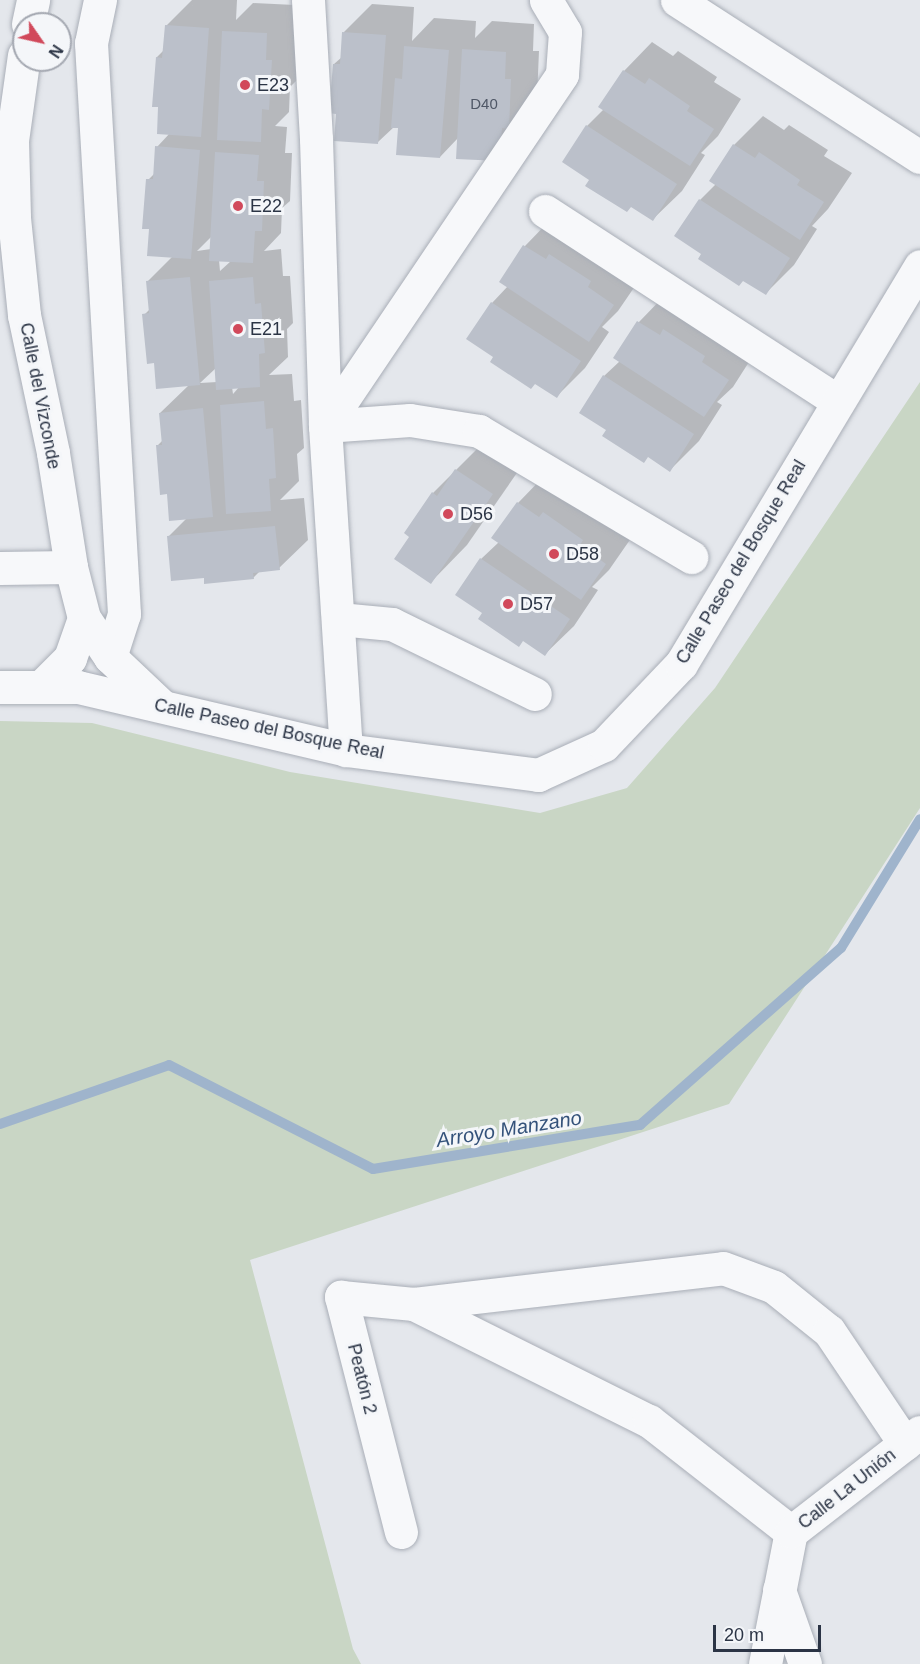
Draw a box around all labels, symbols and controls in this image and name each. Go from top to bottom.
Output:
north arrow [12,12,72,72]
text: N [45,42,66,61]
place label: E23 [257,74,289,96]
marker: E23 [238,78,252,92]
house number: D40 [470,95,498,113]
place label: E22 [250,195,282,217]
marker: E22 [231,199,245,213]
place label: E21 [250,318,282,340]
street label: Calle del Vizconde [15,321,65,471]
marker: E21 [231,322,245,336]
street label: Calle Paseo del Bosque Real [671,456,811,668]
place label: D56 [460,503,493,525]
marker: D56 [441,507,455,521]
place label: D58 [566,543,599,565]
marker: D58 [547,547,561,561]
place label: D57 [520,593,553,615]
marker: D57 [501,597,515,611]
street label: Calle Paseo del Bosque Real [152,694,386,764]
water label: Arroyo Manzano [435,1106,583,1152]
street label: Peatón 2 [343,1341,381,1417]
street label: Calle La Unión [794,1444,900,1534]
scale bar [716,1613,824,1651]
text: 20 m [724,1625,764,1645]

